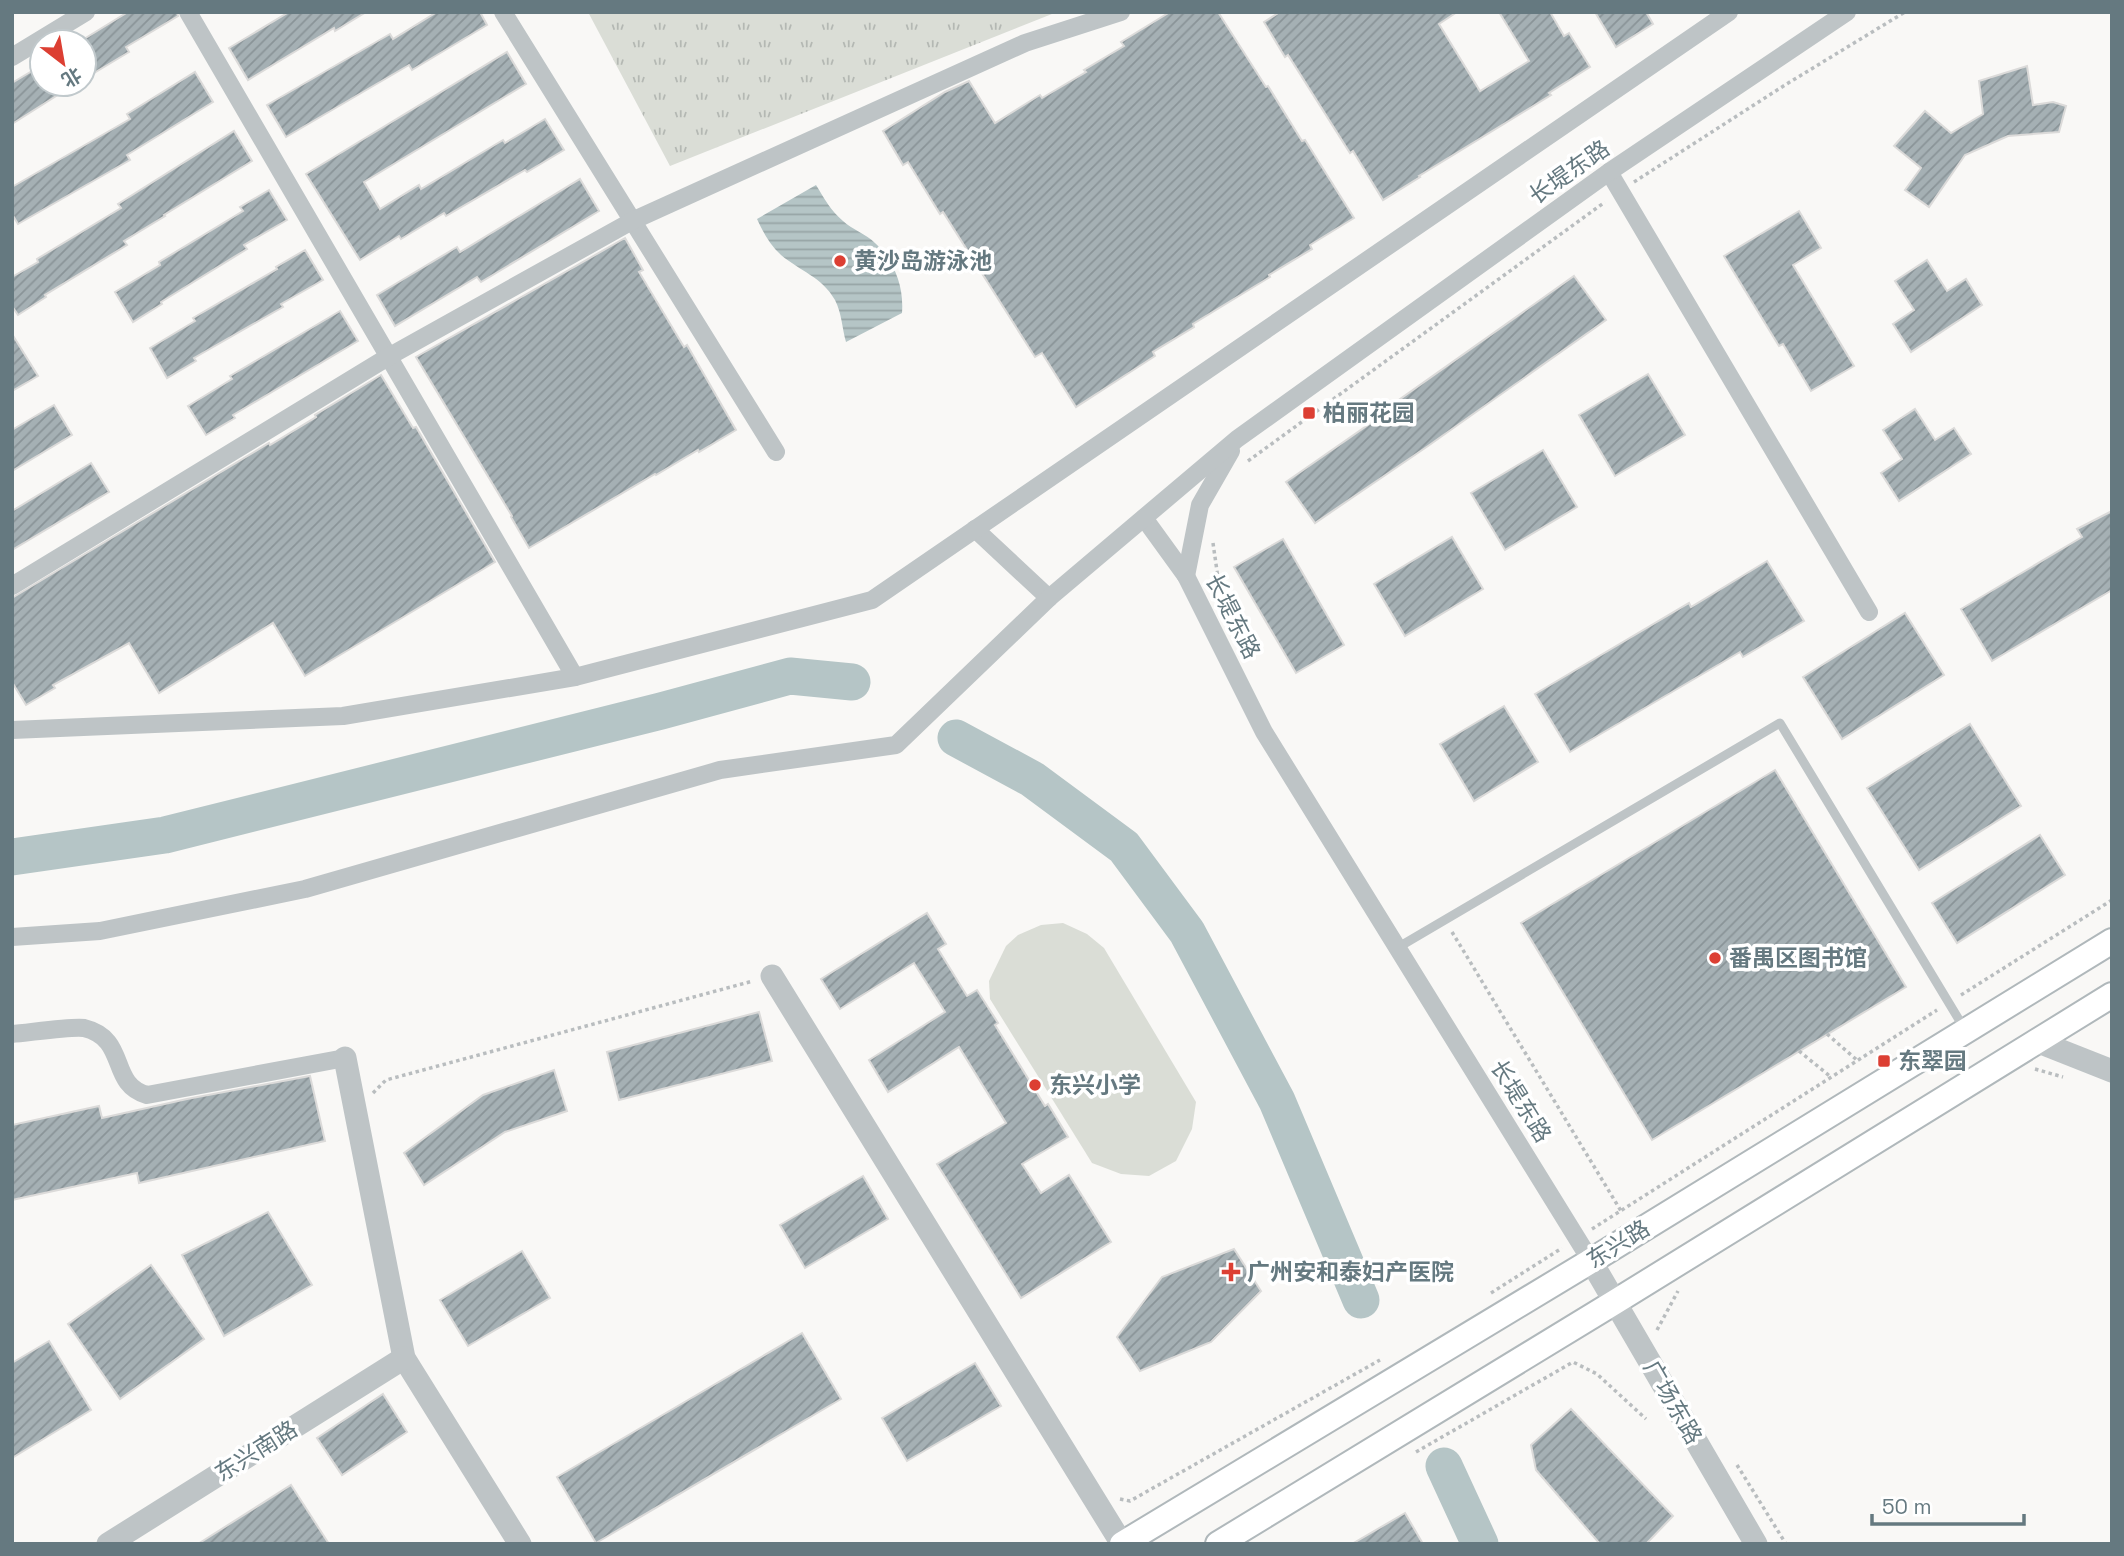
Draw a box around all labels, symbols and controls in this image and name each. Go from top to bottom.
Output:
north arrow [28,28,98,98]
text: 北 [57,62,86,93]
street label: 长堤东路 [1523,133,1615,211]
place label: 黄沙岛游泳池 [854,246,992,276]
marker: 黄沙岛游泳池 [832,253,848,269]
place label: 柏丽花园 [1323,398,1415,428]
marker: 柏丽花园 [1301,405,1317,421]
street label: 长堤东路 [1199,568,1267,664]
place label: 番禺区图书馆 [1729,943,1867,973]
marker: 番禺区图书馆 [1707,950,1723,966]
place label: 东翠园 [1898,1046,1967,1076]
marker: 东翠园 [1876,1053,1892,1069]
street label: 长堤东路 [1484,1054,1558,1148]
place label: 东兴小学 [1049,1070,1141,1100]
marker: 东兴小学 [1027,1077,1043,1093]
street label: 东兴路 [1581,1213,1655,1275]
place label: 广州安和泰妇产医院 [1247,1257,1454,1287]
marker: 广州安和泰妇产医院 [1221,1262,1241,1282]
street label: 广场东路 [1637,1355,1709,1449]
street label: 东兴南路 [209,1414,303,1488]
scale bar [1872,1482,2024,1526]
text: 50 m [1882,1493,1932,1520]

